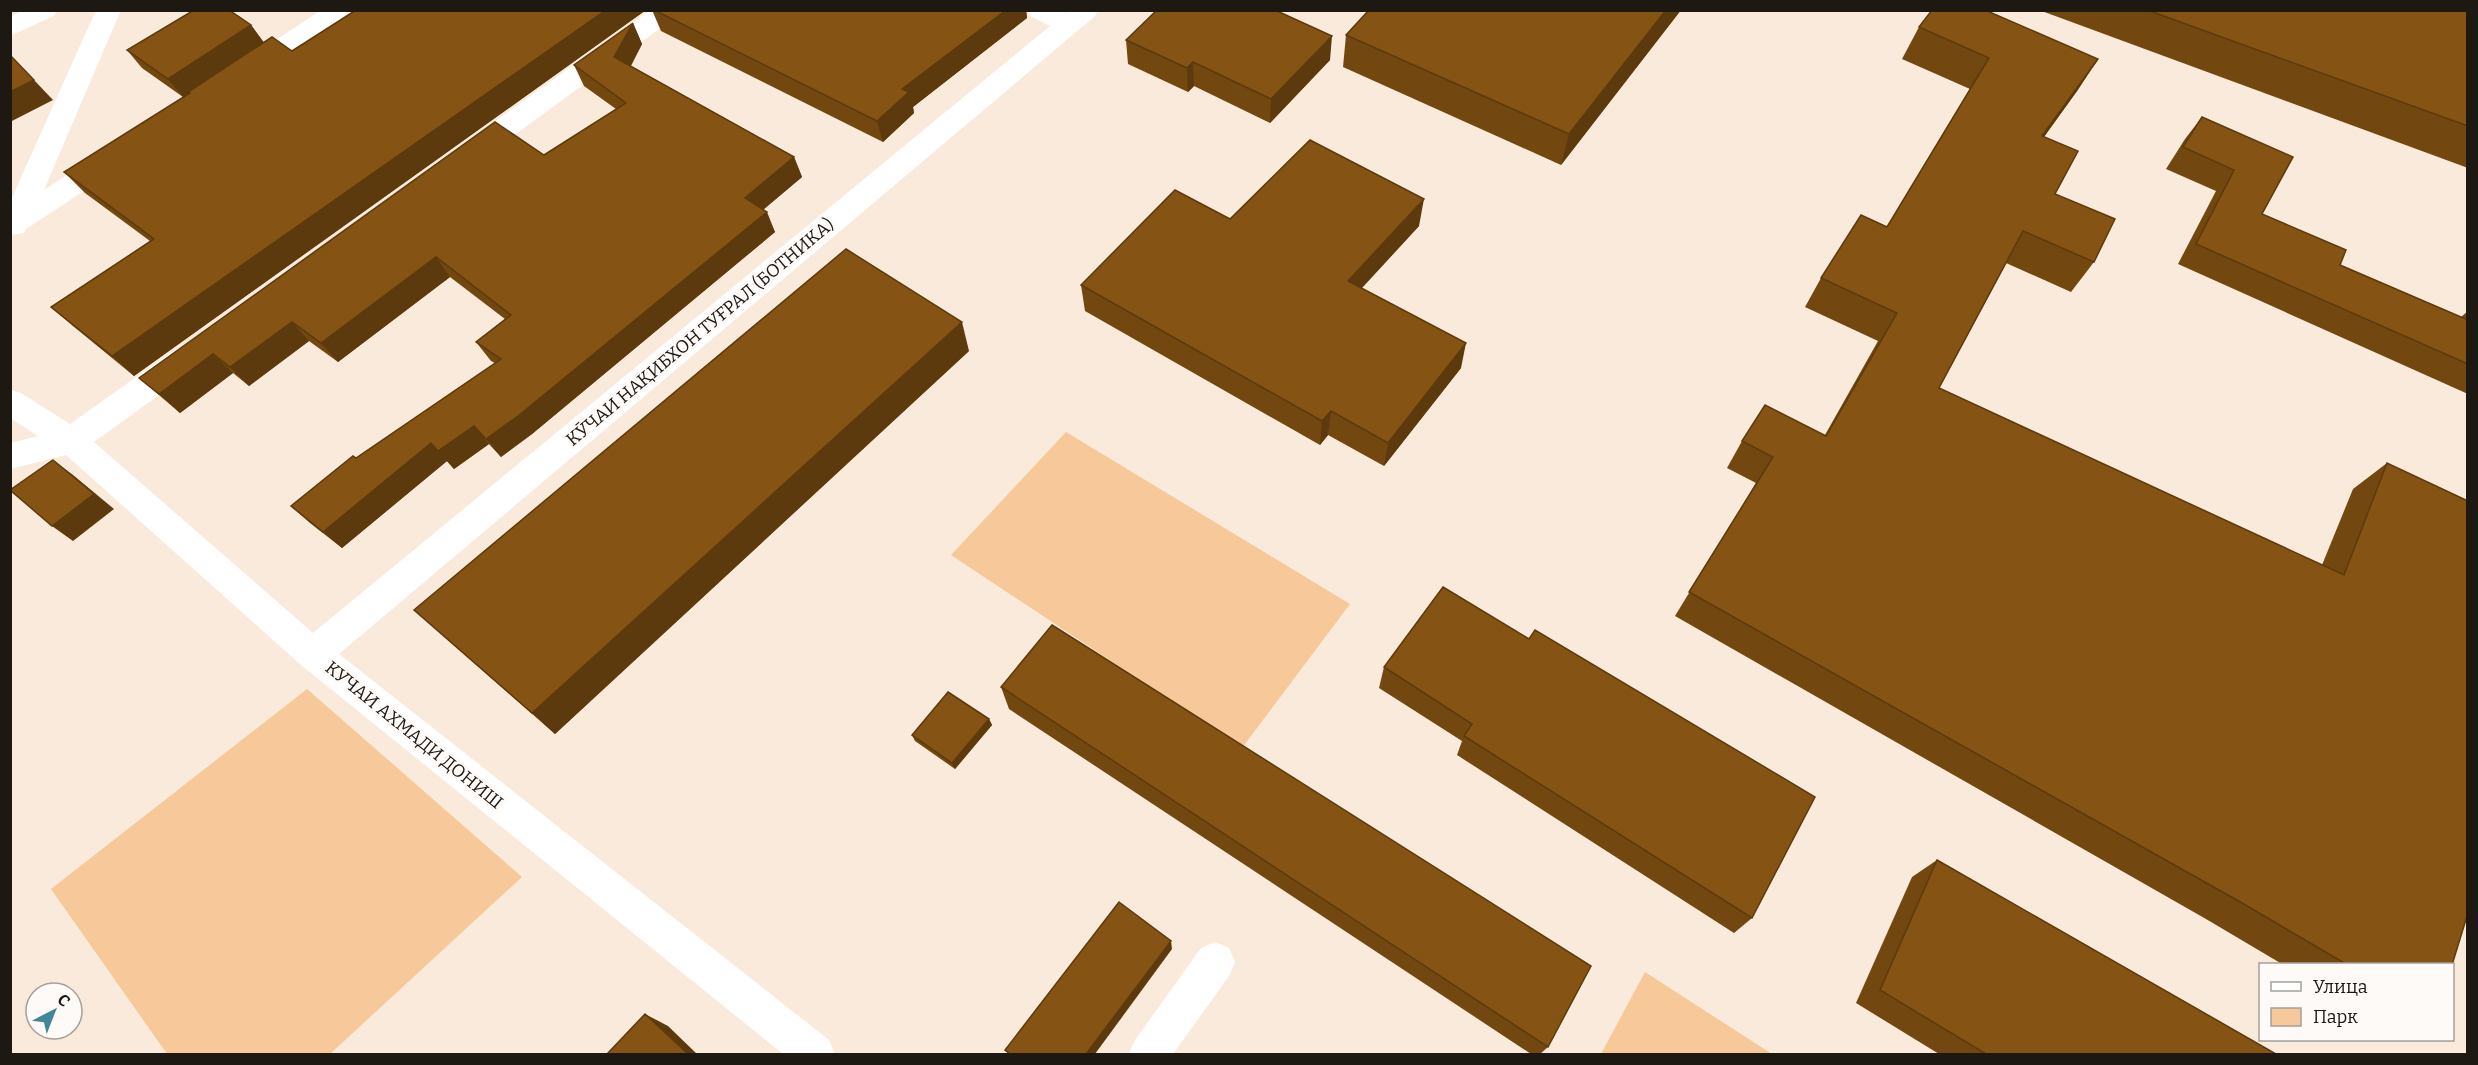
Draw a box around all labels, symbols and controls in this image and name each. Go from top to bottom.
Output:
street label: КӮЧАИ НАҚИБХОН ТУҒРАЛ (БОТНИКА) [562,213,838,451]
street label: КУЧАИ АХМАДИ ДОНИШ [321,657,507,813]
legend [2259,963,2454,1041]
text: Улица [2313,976,2368,998]
north arrow [24,981,84,1041]
text: С [54,990,74,1011]
text: Парк [2313,1006,2358,1028]

